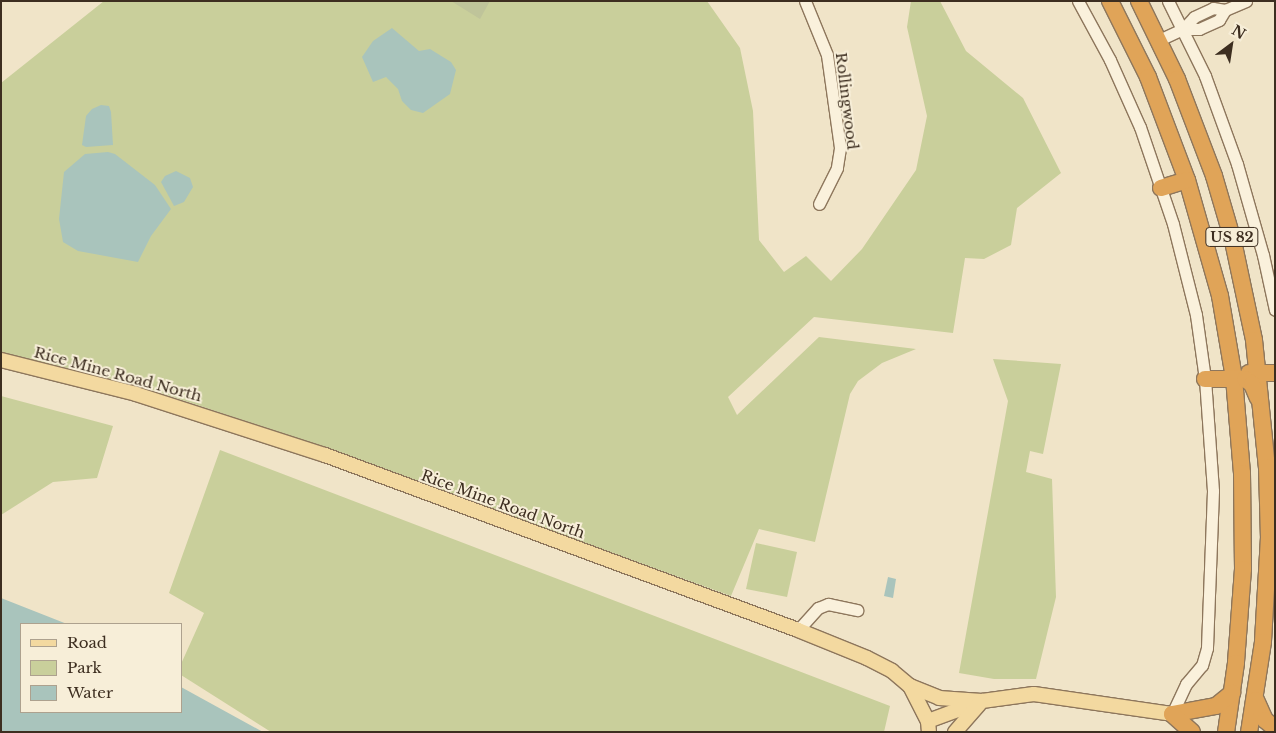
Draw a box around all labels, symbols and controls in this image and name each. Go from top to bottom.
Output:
north arrow [1206,20,1256,70]
text: N [1228,21,1249,43]
street label: Rollingwood [832,51,862,151]
road number: US 82 [1204,226,1260,248]
street label: Rice Mine Road North [32,343,204,405]
street label: Rice Mine Road North [419,466,587,542]
legend [20,623,182,713]
text: Road [67,633,107,652]
text: Park [67,658,102,677]
text: Water [67,683,113,702]

